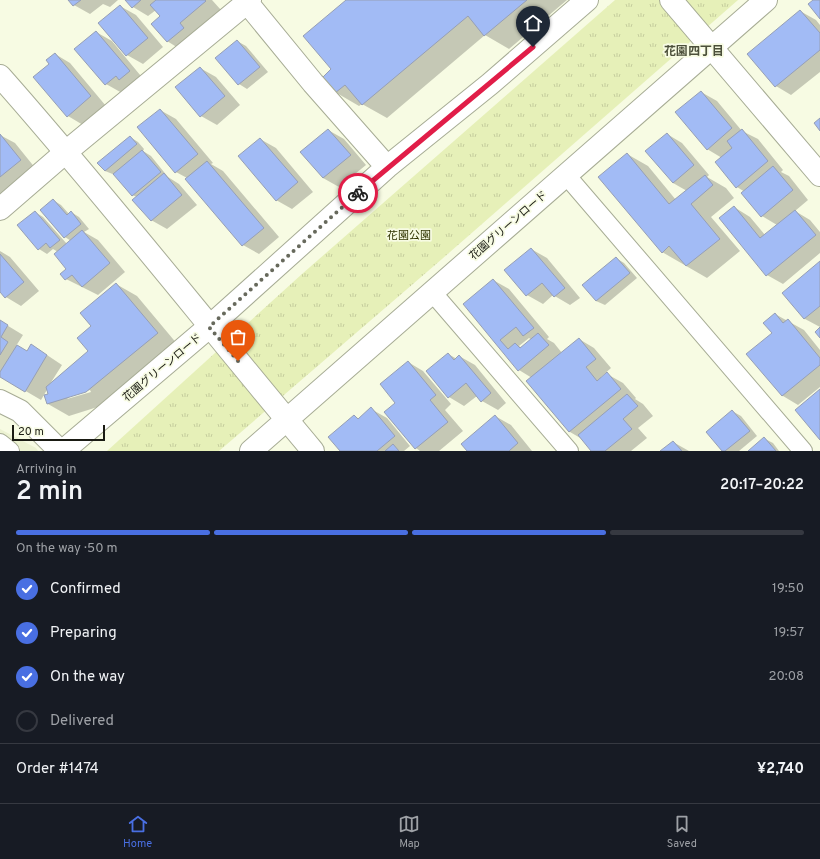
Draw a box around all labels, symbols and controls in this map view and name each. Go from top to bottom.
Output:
pin [516,6,550,47]
icon: home [522,12,544,34]
district label: 花園四丁目 [664,44,724,60]
courier [338,173,378,213]
icon: bike [347,182,369,204]
street label: 花園グリーンロード [467,188,550,263]
park label: 花園公園 [387,229,431,243]
pin [221,320,255,361]
icon: bag [227,326,249,348]
street label: 花園グリーンロード [120,331,205,405]
scale bar [12,423,105,442]
text: 20 m [18,425,44,439]
text: Arriving in [16,462,77,478]
text: 2 min [16,476,83,509]
text: 20:17–20:22 [720,476,804,495]
text: On the way · 50 m [16,541,118,557]
icon: check [16,578,38,600]
text: Confirmed [50,580,121,599]
text: 19:50 [772,581,804,597]
icon: check [16,622,38,644]
text: Preparing [50,624,117,643]
text: 19:57 [774,625,804,641]
icon: check [16,666,38,688]
text: On the way [50,668,125,687]
text: 20:08 [768,669,804,685]
text: Delivered [50,712,114,731]
text: Order #1474 [16,760,99,779]
text: ¥2,740 [757,760,804,779]
tab: Home [123,813,152,851]
tab: Map [398,813,420,851]
tab: Saved [667,813,697,851]

